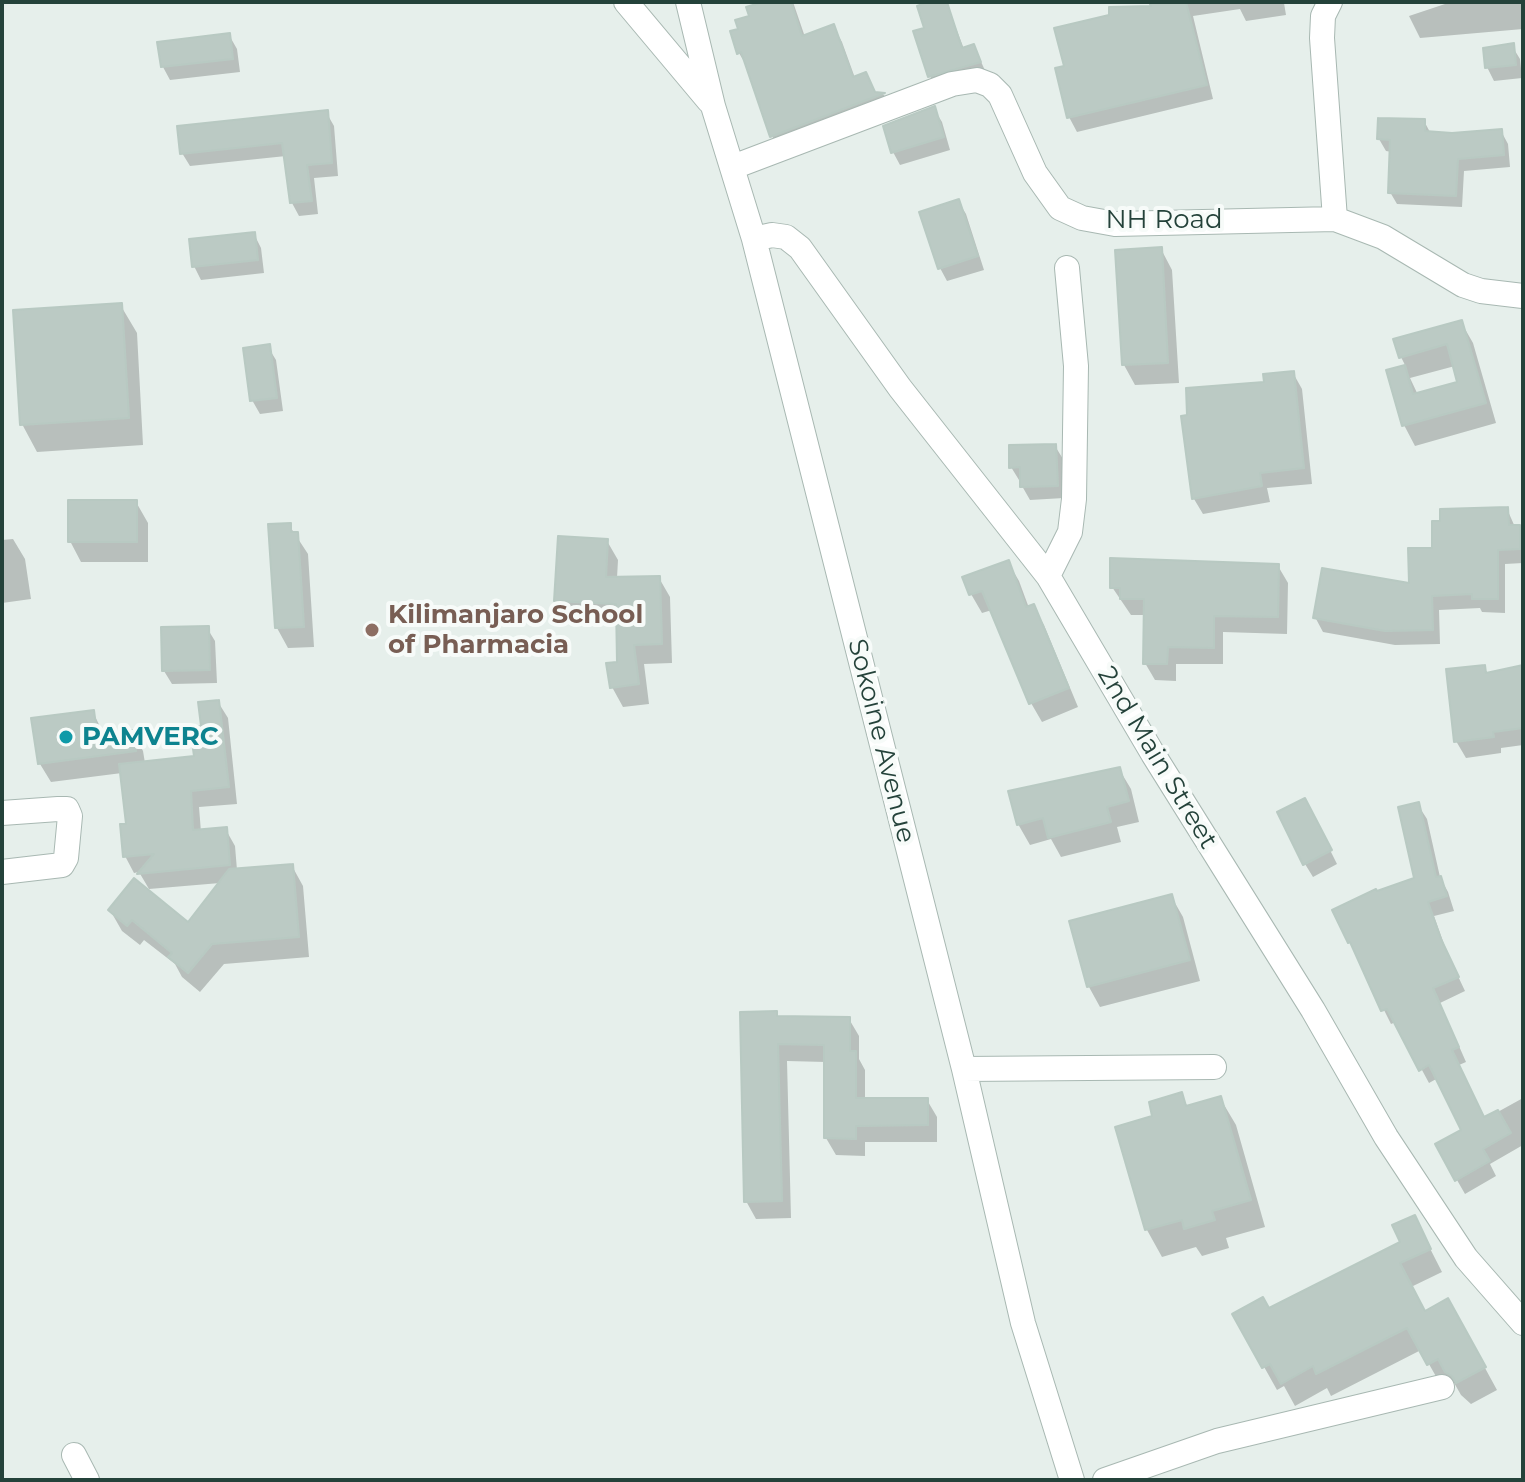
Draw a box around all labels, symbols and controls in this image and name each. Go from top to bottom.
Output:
street label: NH Road [1105,204,1223,236]
place label: Kilimanjaro School of Pharmacia [388,599,643,660]
marker: Kilimanjaro School of Pharmacia [363,621,381,639]
street label: Sokoine Avenue [841,636,921,846]
street label: 2nd Main Street [1090,661,1224,855]
place label: PAMVERC [82,721,219,753]
marker: PAMVERC [57,728,75,746]

